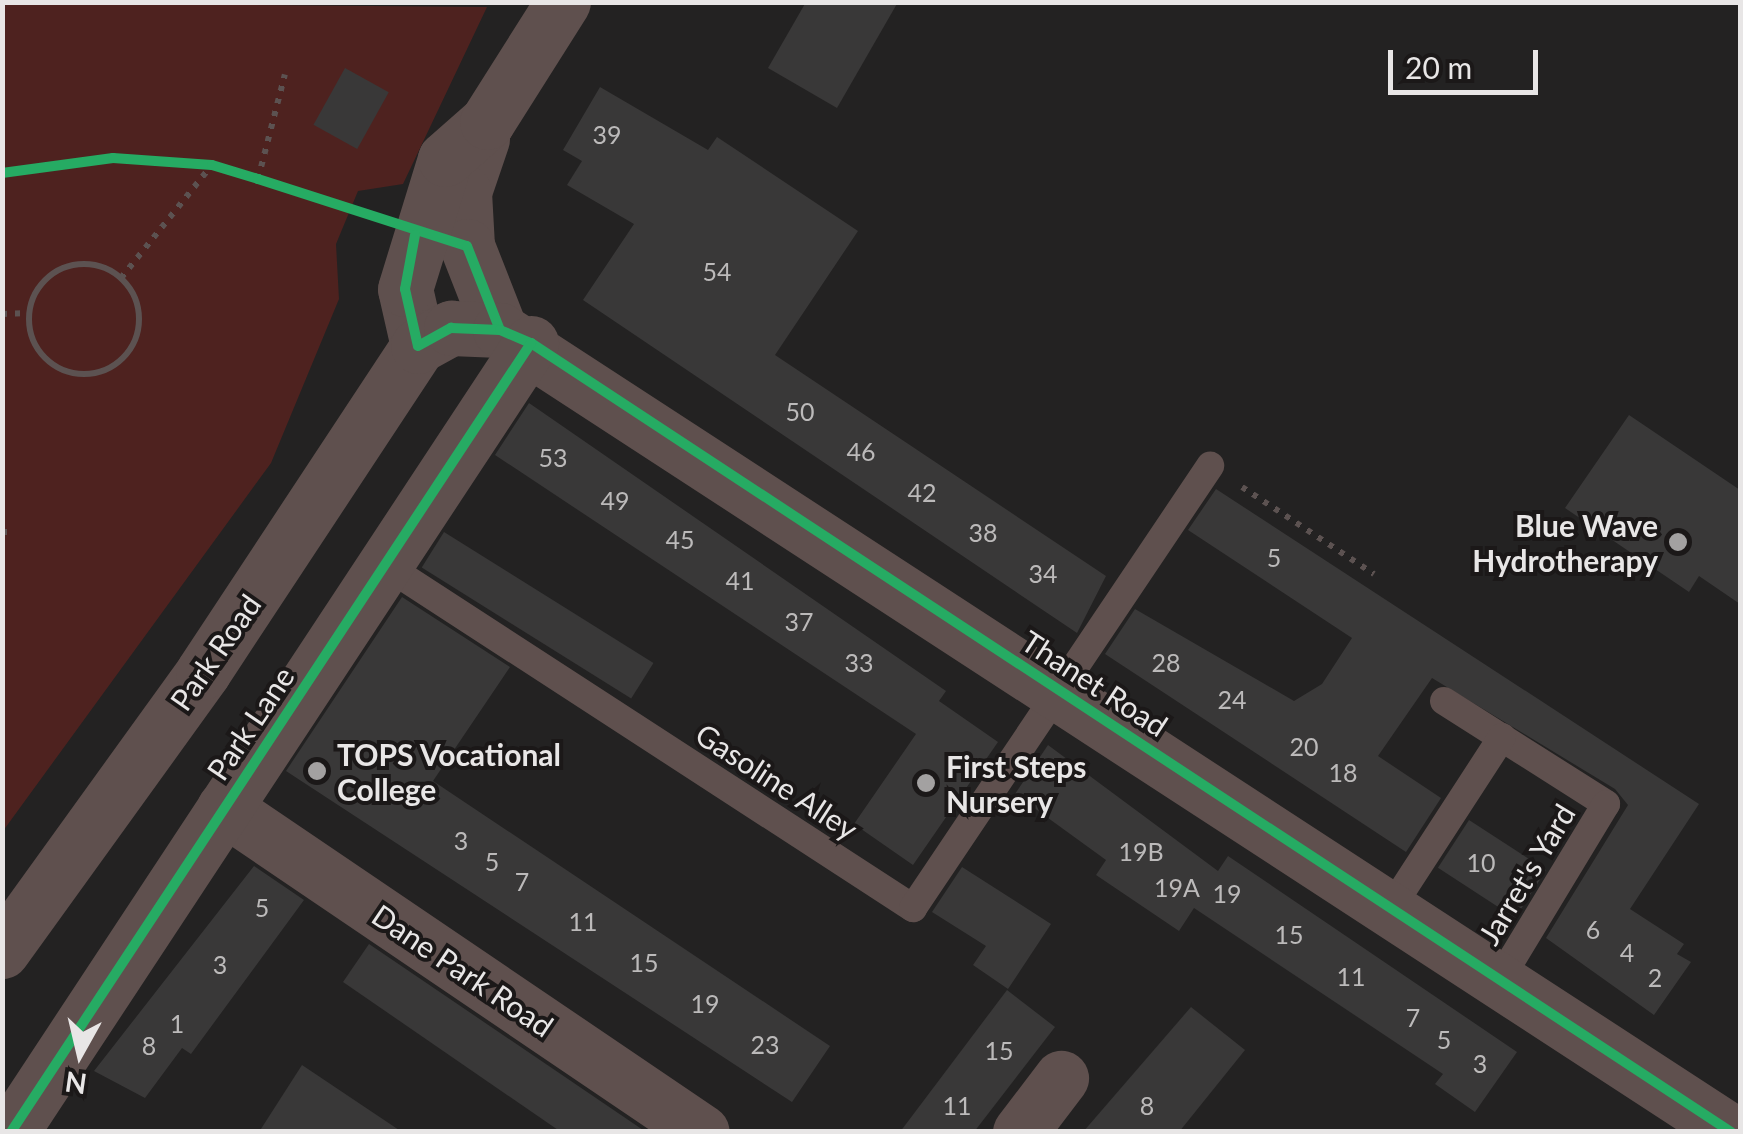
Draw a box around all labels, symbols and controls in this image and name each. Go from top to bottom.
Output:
scale bar [1393,30,1543,92]
text: 20 m [1405,49,1472,85]
house number: 39 [593,119,621,149]
house number: 54 [703,256,731,286]
house number: 50 [786,396,814,426]
house number: 46 [847,436,875,466]
house number: 53 [539,442,567,472]
house number: 42 [908,477,936,507]
house number: 49 [601,485,629,515]
place label: Blue Wave Hydrotherapy [1472,507,1658,578]
house number: 38 [969,517,997,547]
house number: 45 [666,524,694,554]
marker: Blue Wave Hydrotherapy [1667,531,1689,553]
house number: 5 [1267,542,1281,572]
house number: 34 [1029,558,1057,588]
house number: 41 [726,565,754,595]
street label: Park Road [162,587,268,717]
house number: 37 [785,606,813,636]
street label: Thanet Road [1015,623,1175,743]
house number: 33 [845,647,873,677]
house number: 28 [1152,647,1180,677]
street label: Park Lane [199,659,301,787]
house number: 24 [1218,684,1246,714]
street label: Gasoline Alley [689,715,865,847]
house number: 20 [1290,731,1318,761]
place label: TOPS Vocational College [337,736,562,806]
place label: First Steps Nursery [946,748,1086,818]
house number: 18 [1329,757,1357,787]
marker: TOPS Vocational College [306,760,328,782]
marker: First Steps Nursery [915,772,937,794]
street label: Jarret's Yard [1470,797,1582,951]
house number: 3 [454,825,468,855]
house number: 19B [1118,836,1164,866]
house number: 5 [485,846,499,876]
house number: 10 [1467,847,1495,877]
house number: 7 [515,866,529,896]
house number: 19A [1154,872,1200,902]
house number: 19 [1213,878,1241,908]
house number: 5 [255,892,269,922]
street label: Dane Park Road [366,896,560,1044]
house number: 11 [569,906,597,936]
house number: 6 [1586,914,1600,944]
house number: 15 [1275,919,1303,949]
house number: 4 [1620,937,1634,967]
house number: 15 [630,947,658,977]
house number: 3 [213,949,227,979]
house number: 11 [1337,961,1365,991]
house number: 2 [1648,962,1662,992]
house number: 19 [691,988,719,1018]
house number: 7 [1406,1002,1420,1032]
north arrow [30,1004,130,1104]
house number: 1 [170,1008,184,1038]
house number: 5 [1437,1024,1451,1054]
house number: 23 [751,1029,779,1059]
house number: 8 [142,1030,156,1060]
house number: 15 [985,1035,1013,1065]
house number: 3 [1473,1048,1487,1078]
text: N [63,1065,89,1102]
house number: 11 [943,1090,971,1120]
house number: 8 [1140,1090,1154,1120]

